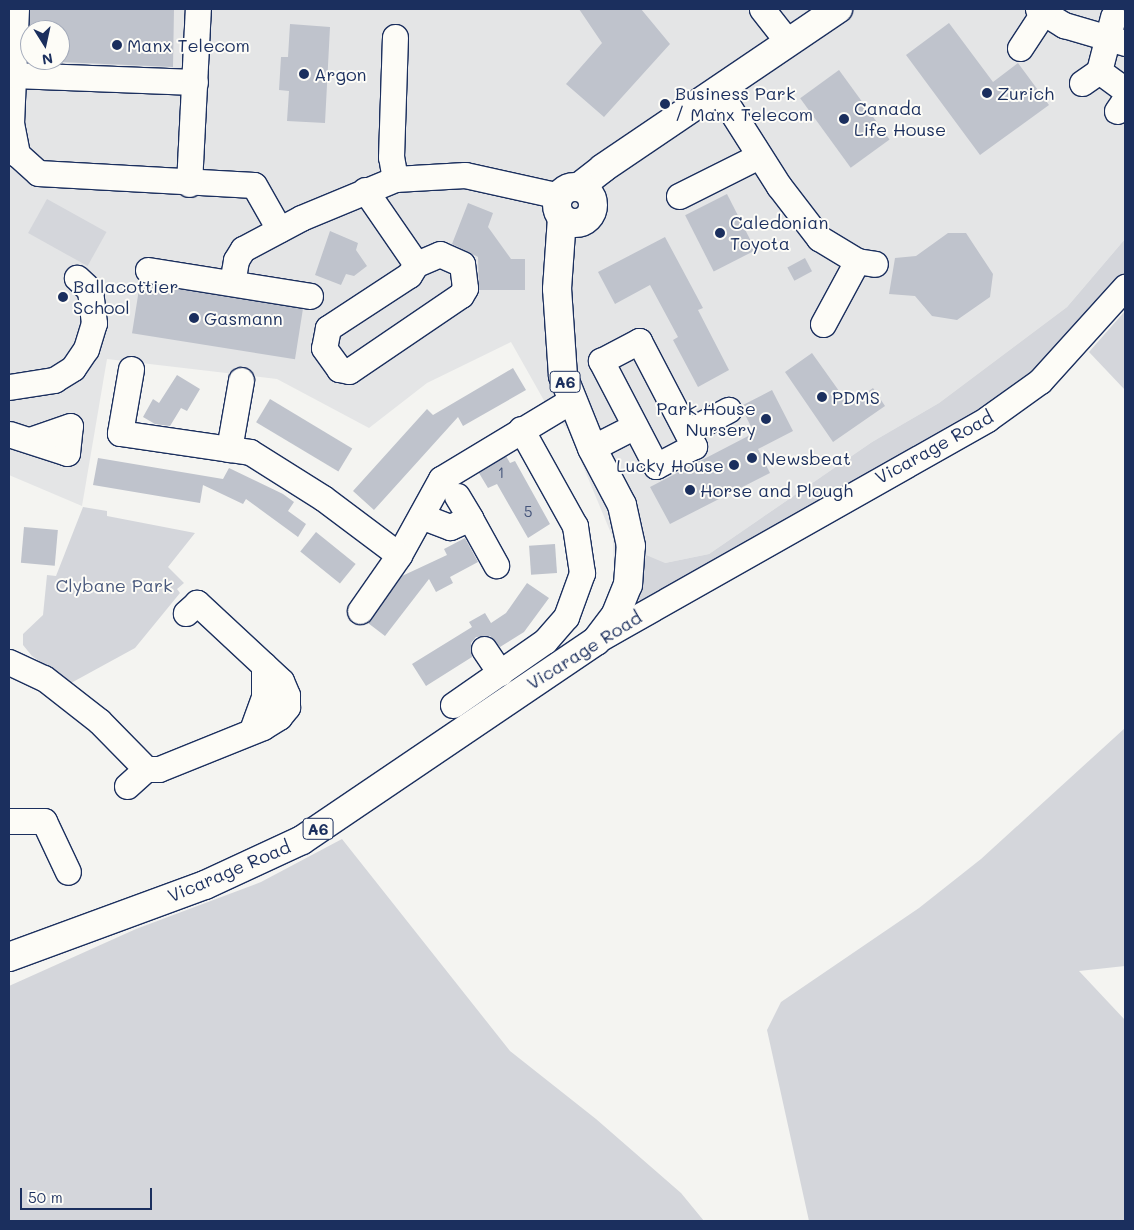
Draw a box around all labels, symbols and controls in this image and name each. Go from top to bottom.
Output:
north arrow [20,20,70,70]
place label: Manx Telecom [127,34,250,56]
marker: Manx Telecom [111,39,123,51]
text: N [41,49,54,70]
place label: Argon [314,63,367,85]
marker: Argon [298,68,310,80]
place label: Zurich [997,82,1054,104]
place label: Business Park / Manx Telecom [675,83,813,126]
marker: Zurich [981,87,993,99]
marker: Business Park / Manx Telecom [659,98,671,110]
place label: Canada Life House [854,98,946,140]
marker: Canada Life House [838,113,850,125]
place label: Caledonian Toyota [730,212,828,254]
marker: Caledonian Toyota [714,227,726,239]
place label: Ballacottier School [73,276,178,318]
marker: Ballacottier School [57,291,69,303]
place label: Gasmann [204,307,283,329]
marker: Gasmann [188,312,200,324]
road number: A6 [549,368,581,396]
place label: PDMS [832,386,880,408]
marker: PDMS [816,391,828,403]
place label: Park House Nursery [656,398,756,440]
street label: Vicarage Road [871,406,997,488]
marker: Park House Nursery [760,413,772,425]
place label: Newsbeat [762,447,851,469]
marker: Newsbeat [746,452,758,464]
place label: Lucky House [616,454,724,476]
marker: Lucky House [728,459,740,471]
house number: 1 [498,464,504,482]
place label: Horse and Plough [700,479,853,501]
marker: Horse and Plough [684,484,696,496]
house number: 5 [524,503,532,521]
park label: Clybane Park [55,574,173,596]
street label: Vicarage Road [523,606,645,694]
road number: A6 [302,816,334,842]
street label: Vicarage Road [164,835,294,907]
scale bar [22,1178,155,1210]
text: 50 m [28,1187,63,1207]

